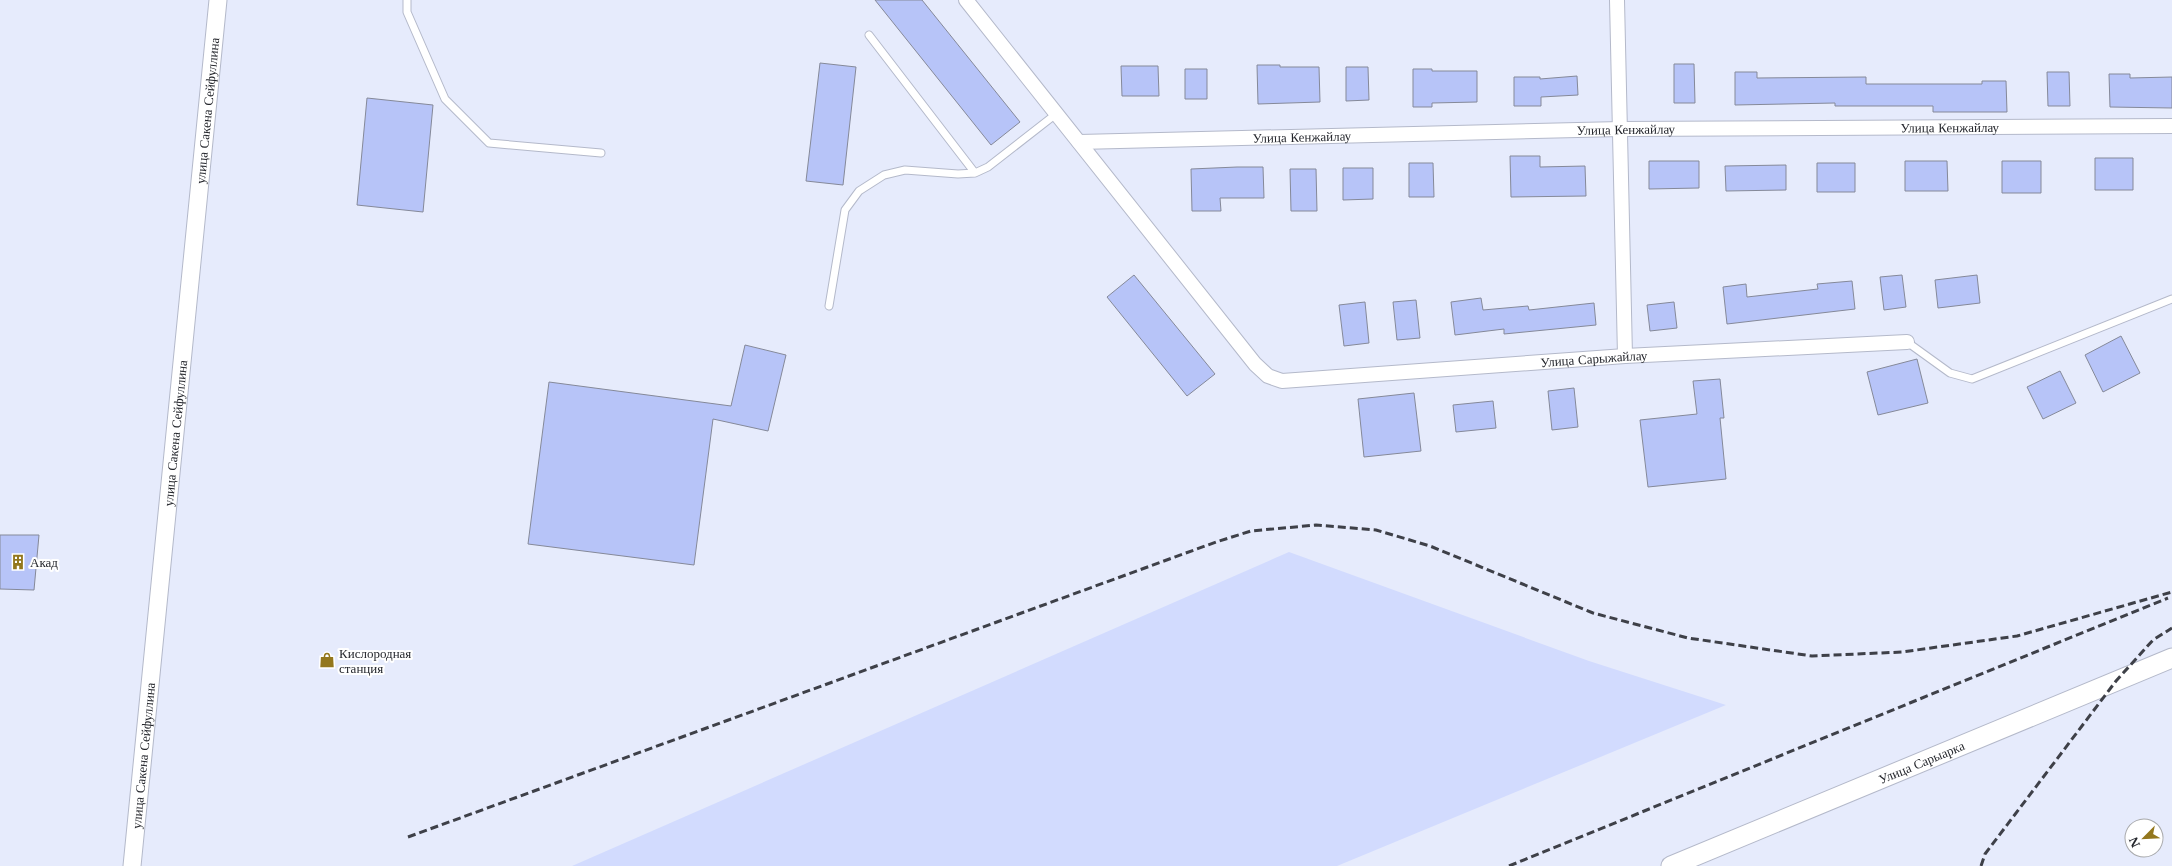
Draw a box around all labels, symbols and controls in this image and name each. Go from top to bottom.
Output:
street label: улица Сакена Сейфуллина [192,37,223,185]
street label: Улица Кенжайлау [1901,119,2000,136]
street label: Улица Кенжайлау [1576,121,1676,139]
street label: Улица Кенжайлау [1253,127,1352,147]
street label: Улица Сарыжайлау [1540,347,1648,371]
street label: улица Сакена Сейфуллина [160,359,191,507]
building icon: Акад [9,553,27,571]
place label: Акад [30,554,58,571]
place label: Кислородная станция [339,645,411,677]
shop icon: Кислородная станция [318,651,336,669]
street label: улица Сакена Сейфуллина [128,681,159,830]
street label: Улица Сарыарка [1876,737,1967,788]
north arrow [2124,818,2164,858]
text: N [2126,834,2143,850]

